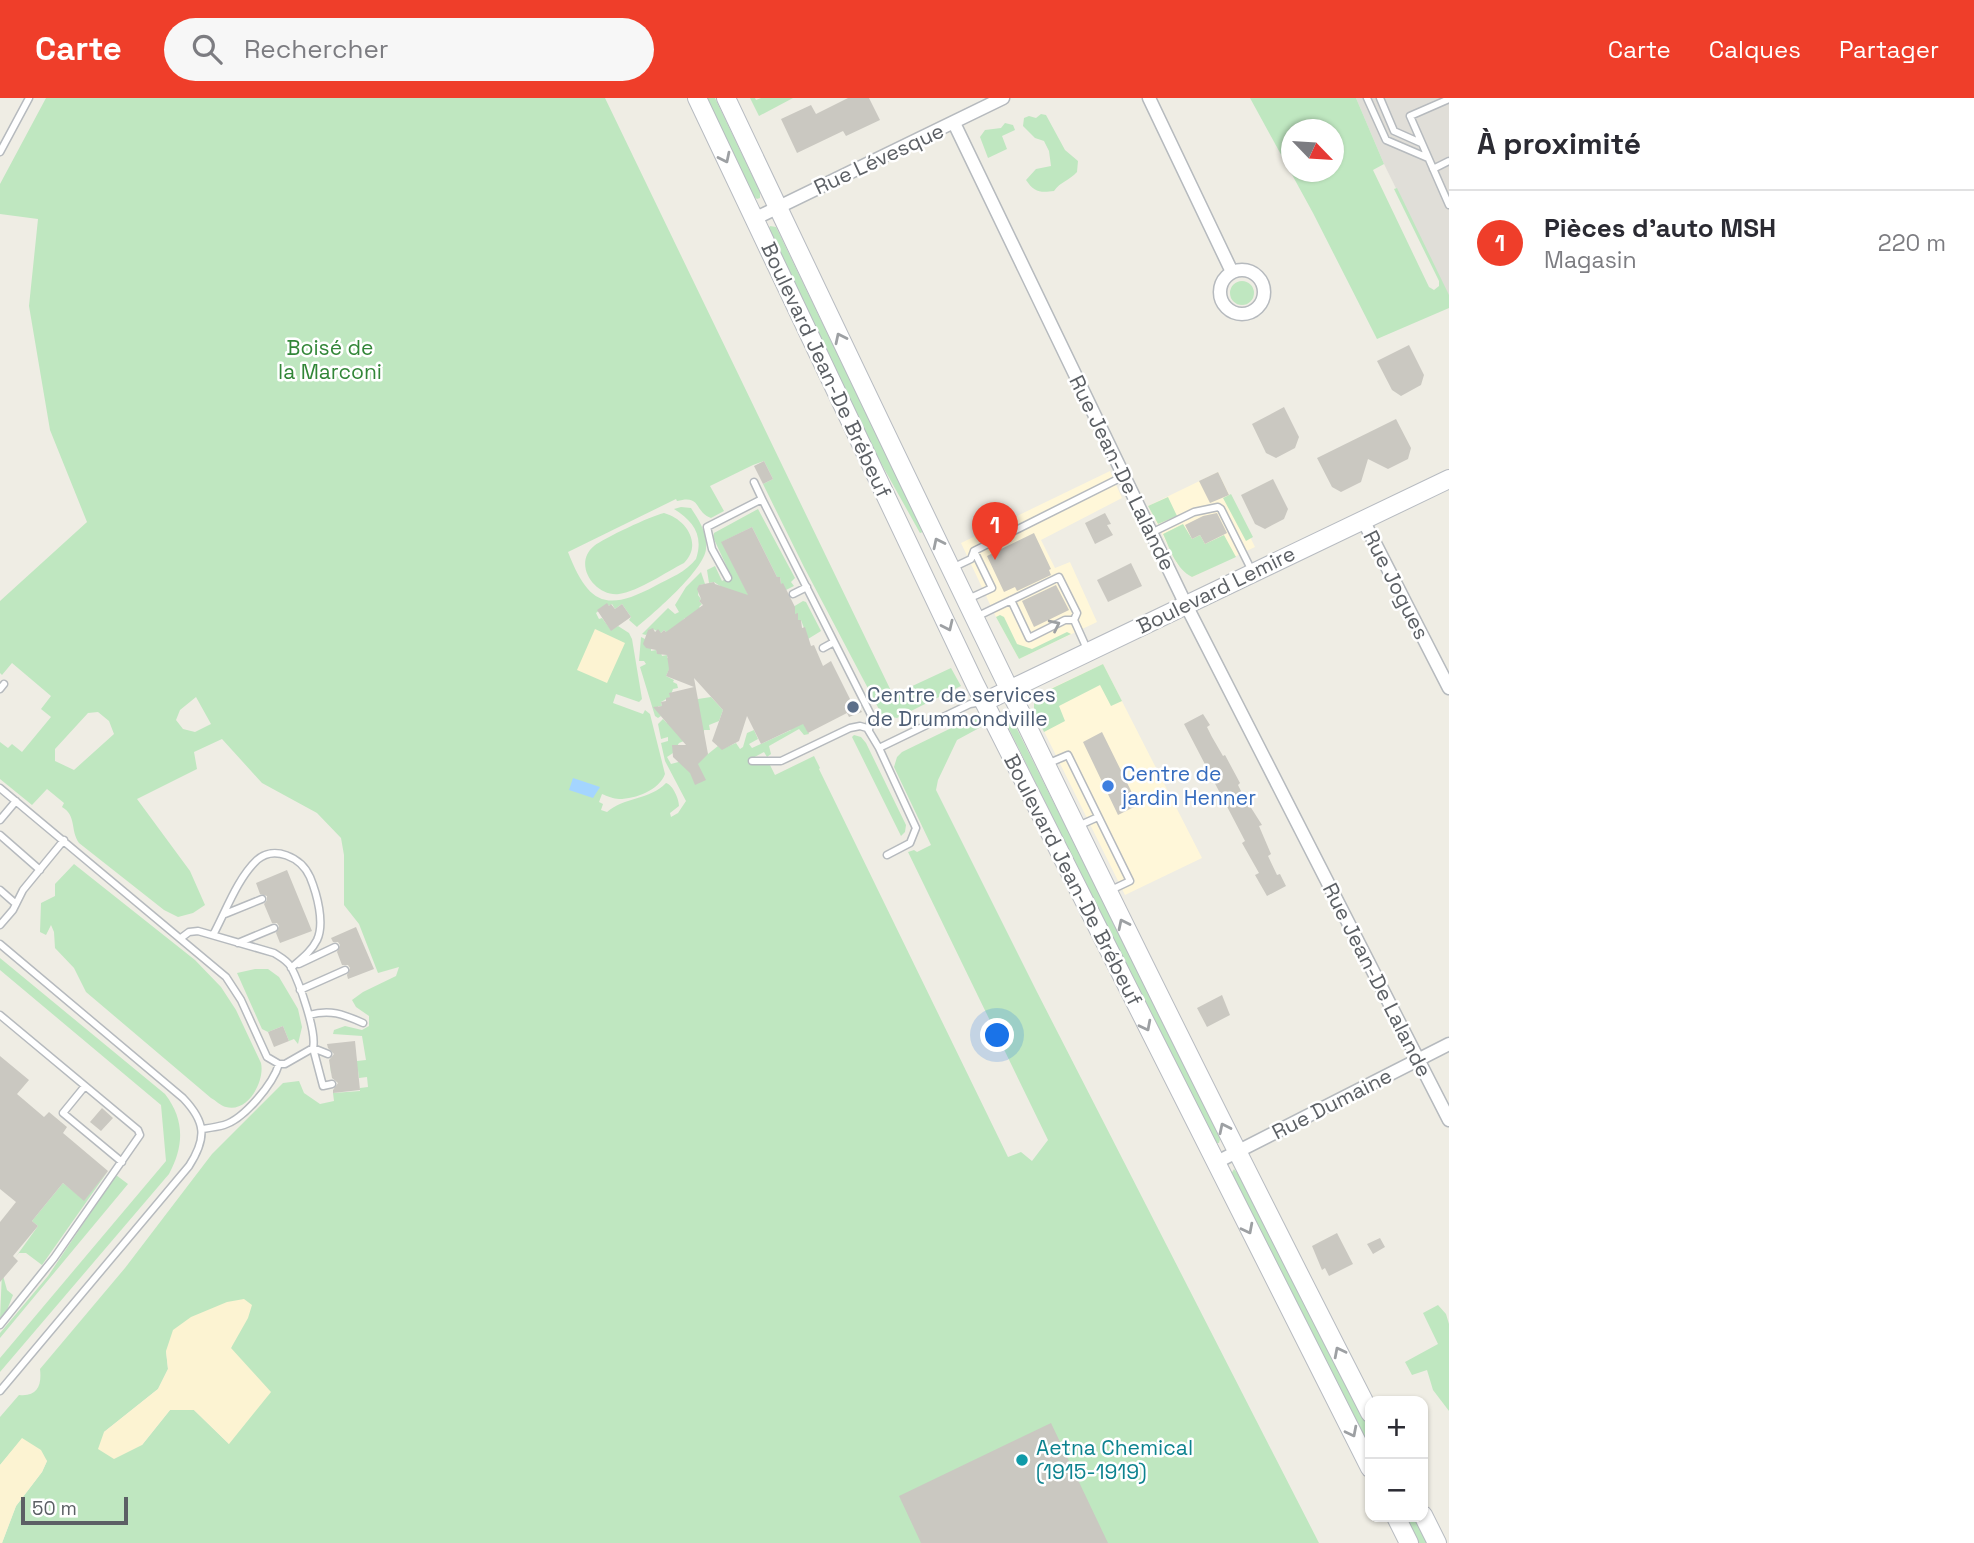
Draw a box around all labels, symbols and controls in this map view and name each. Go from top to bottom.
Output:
search box [164,18,654,81]
text: Carte [35,28,122,70]
icon: search [188,30,226,68]
text: Rechercher [244,32,389,66]
text: Carte [1608,34,1671,65]
text: Calques [1709,34,1801,65]
text: Partager [1839,34,1939,65]
street label: Rue Lévesque [809,117,948,200]
north arrow [1281,119,1344,182]
text: À proximité [1477,124,1641,163]
one-way arrow [717,151,731,163]
text: Pièces d'auto MSH [1544,211,1776,245]
text: 1 [1495,228,1505,258]
text: 220 m [1878,228,1946,258]
street label: Boulevard Jean-De Brébeuf [755,238,898,502]
text: Magasin [1544,245,1637,275]
one-way arrow [834,333,848,345]
park label: Boisé de la Marconi [278,334,382,385]
street label: Rue Jean-De Lalande [1063,371,1182,575]
pin: 1 [972,502,1018,560]
street label: Rue Jogues [1357,526,1435,644]
one-way arrow [933,538,947,550]
street label: Boulevard Lemire [1132,539,1300,640]
one-way arrow [939,619,953,631]
one-way arrow [1048,620,1060,634]
place label: Centre de services de Drummondville [867,681,1056,732]
marker: Centre de services de Drummondville [845,699,861,715]
street label: Boulevard Jean-De Brébeuf [998,749,1149,1010]
place label: Centre de jardin Henner [1121,760,1256,811]
marker: Centre de jardin Henner [1100,778,1116,794]
street label: Rue Jean-De Lalande [1317,878,1438,1081]
one-way arrow [1118,919,1132,931]
your location [980,1018,1014,1052]
one-way arrow [1138,1019,1152,1031]
street label: Rue Dumaine [1267,1062,1396,1145]
one-way arrow [1218,1123,1232,1135]
one-way arrow [1240,1222,1254,1234]
one-way arrow [1334,1347,1347,1359]
map controls [1365,1396,1428,1522]
button: + [1365,1396,1428,1459]
one-way arrow [1343,1425,1357,1437]
place label: Aetna Chemical (1915-1919) [1036,1434,1193,1485]
marker: Aetna Chemical (1915-1919) [1014,1452,1030,1468]
button: − [1365,1459,1428,1522]
scale bar [21,1494,128,1526]
text: 50 m [32,1496,77,1521]

